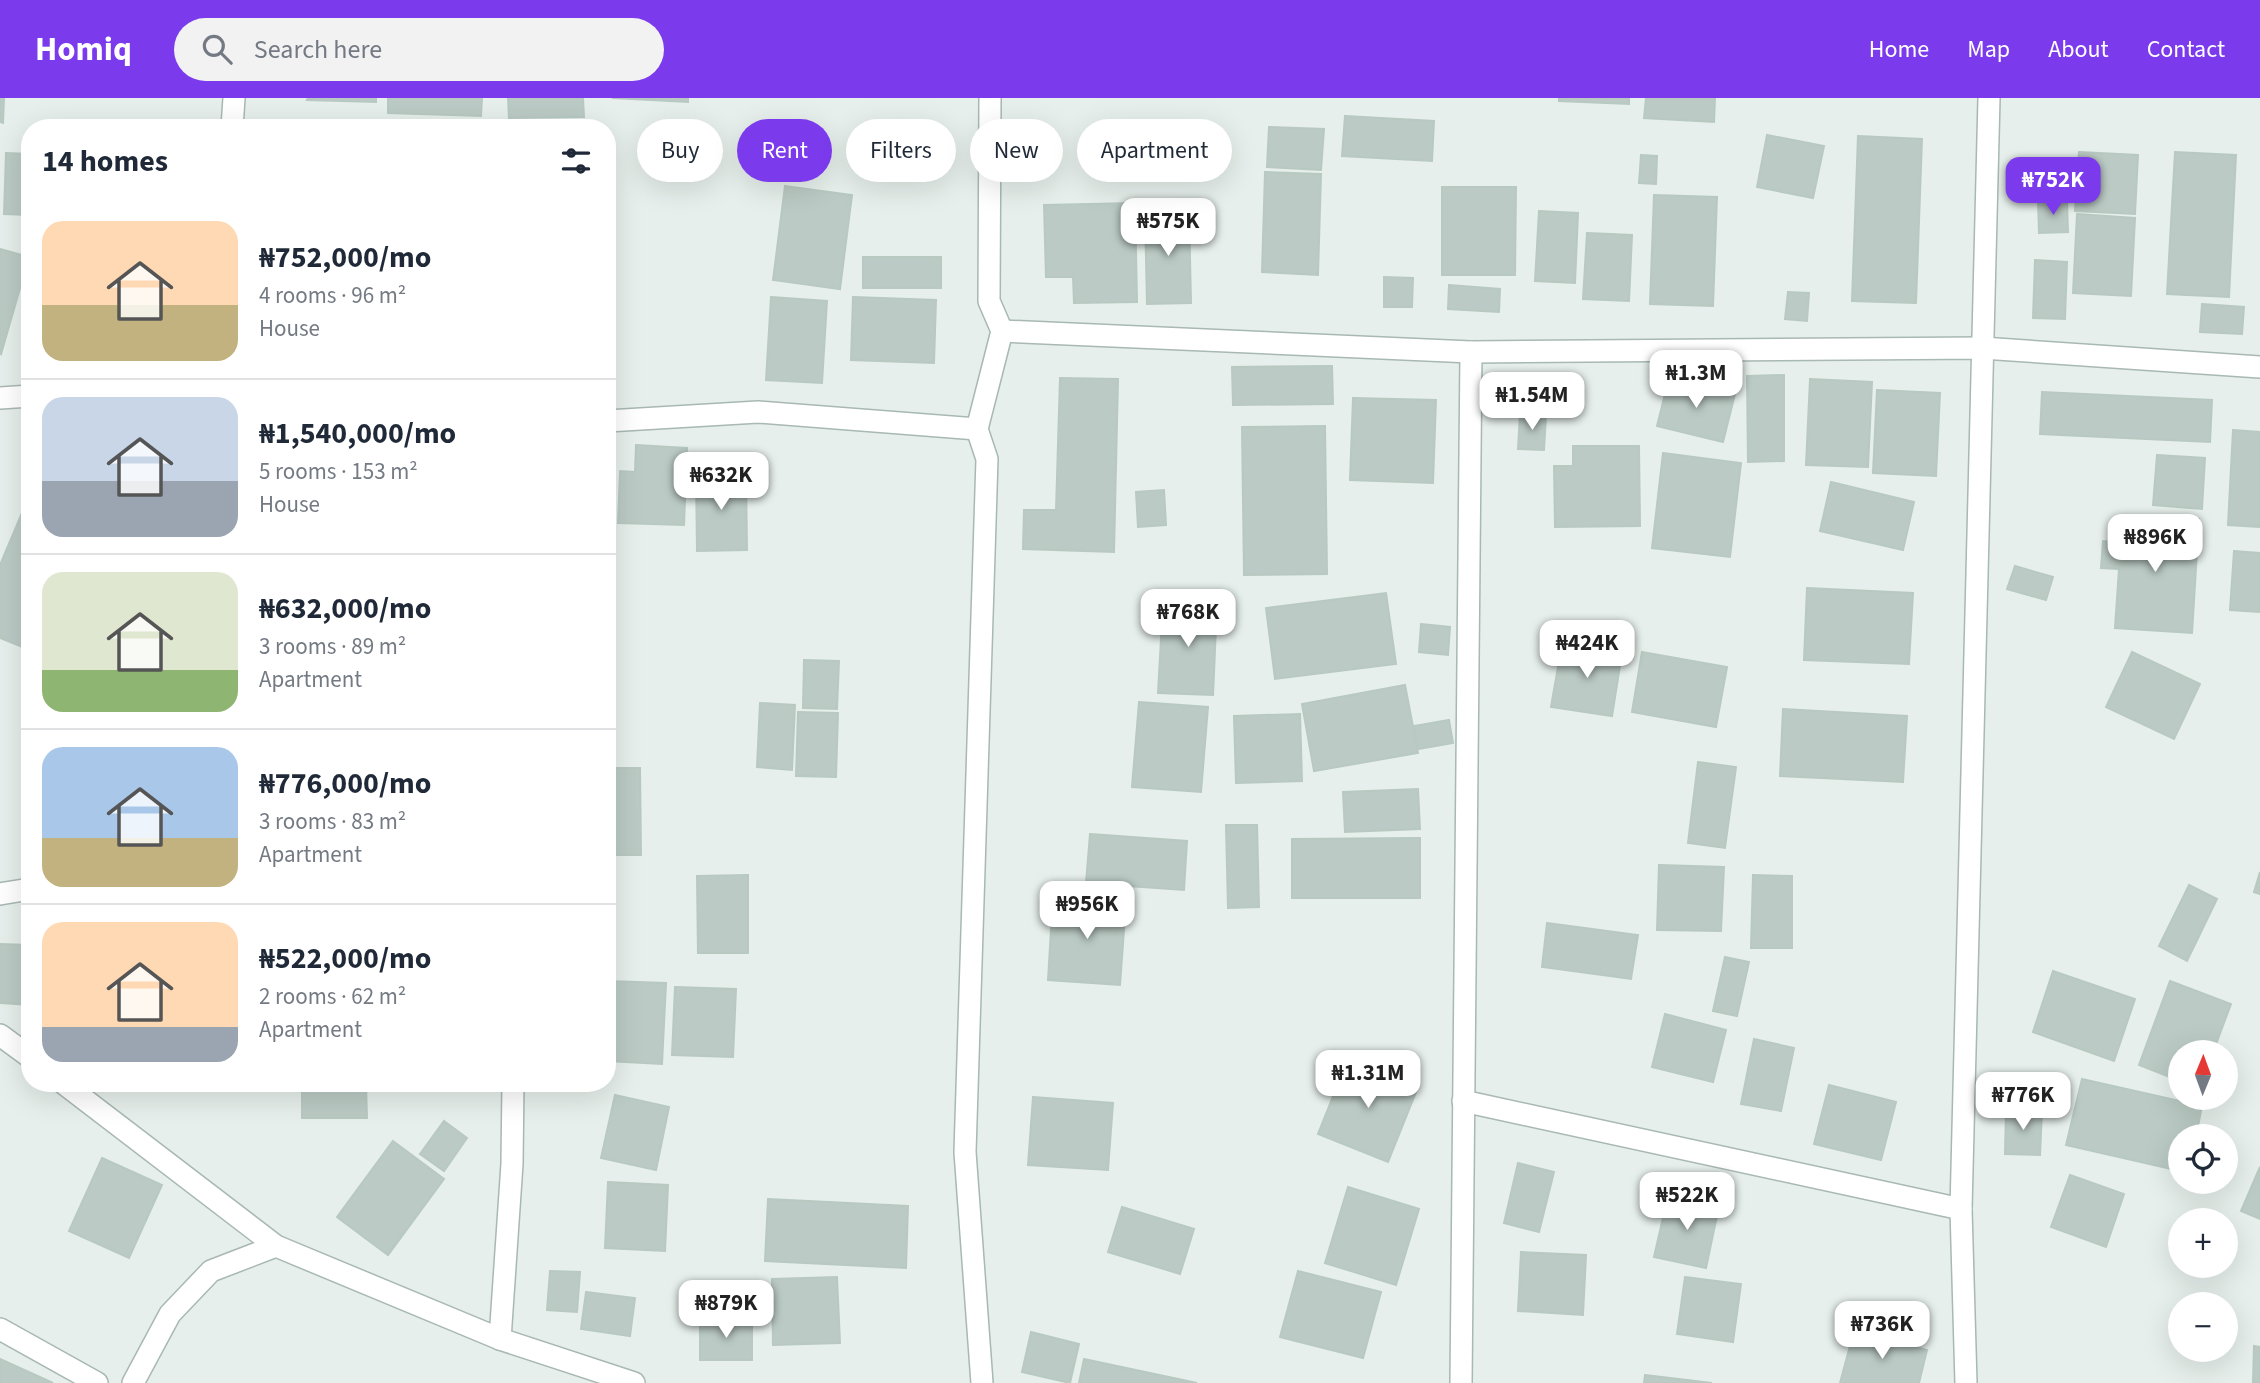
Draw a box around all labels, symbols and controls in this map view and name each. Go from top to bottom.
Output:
search box [174,18,664,81]
text: Homiq [35,26,132,73]
icon: search [198,30,236,68]
text: Search here [254,31,382,68]
text: Home [1869,32,1929,67]
text: Map [1967,32,2010,67]
text: About [2048,32,2109,67]
text: Contact [2147,32,2225,67]
chip: Buy [637,119,723,182]
chip: Rent [737,119,832,182]
chip: Filters [846,119,956,182]
chip: New [970,119,1063,182]
chip: Apartment [1077,119,1232,182]
text: 14 homes [42,140,168,183]
icon: filters [557,142,595,180]
pin: ₦752K [2004,158,2102,217]
text: ₦752K [2022,163,2084,196]
pin: ₦575K [1119,198,1217,258]
text: ₦575K [1137,204,1199,237]
text: ₦752,000/mo [259,236,431,279]
icon: home [98,249,182,333]
text: 4 rooms · 96 m² [259,279,406,312]
text: House [259,312,320,345]
pin: ₦1.3M [1647,350,1745,410]
text: ₦1.3M [1666,356,1726,389]
pin: ₦1.54M [1475,372,1589,432]
text: ₦1.54M [1495,378,1569,411]
text: ₦1,540,000/mo [259,412,456,455]
icon: home [98,425,182,509]
pin: ₦632K [672,452,770,512]
text: 5 rooms · 153 m² [259,455,418,488]
text: ₦632K [690,458,752,491]
text: House [259,488,320,521]
pin: ₦896K [2106,514,2204,574]
text: ₦896K [2124,520,2186,553]
text: ₦632,000/mo [259,587,431,630]
pin: ₦768K [1139,589,1237,649]
text: ₦768K [1157,595,1219,628]
icon: home [98,600,182,684]
pin: ₦424K [1538,620,1636,680]
text: ₦424K [1556,626,1618,659]
text: 3 rooms · 89 m² [259,630,406,663]
text: Apartment [259,663,362,696]
text: ₦776,000/mo [259,762,431,805]
icon: home [98,775,182,859]
text: 3 rooms · 83 m² [259,805,406,838]
text: Apartment [259,838,362,871]
pin: ₦956K [1038,882,1136,941]
text: ₦956K [1056,887,1118,920]
text: ₦522,000/mo [259,937,431,980]
icon: home [98,950,182,1034]
text: 2 rooms · 62 m² [259,980,406,1013]
text: Apartment [259,1013,362,1046]
north arrow [2168,1040,2238,1110]
map controls [2168,1040,2238,1362]
pin: ₦1.31M [1311,1051,1425,1110]
text: ₦1.31M [1331,1056,1405,1089]
pin: ₦776K [1974,1072,2072,1132]
text: ₦776K [1992,1078,2054,1111]
button: locate [2168,1124,2238,1194]
pin: ₦522K [1638,1172,1736,1232]
text: ₦522K [1656,1178,1718,1211]
button: + [2168,1208,2238,1278]
pin: ₦879K [677,1280,775,1340]
text: ₦879K [695,1286,757,1319]
button: − [2168,1292,2238,1362]
pin: ₦736K [1833,1302,1931,1361]
text: ₦736K [1851,1307,1913,1340]

